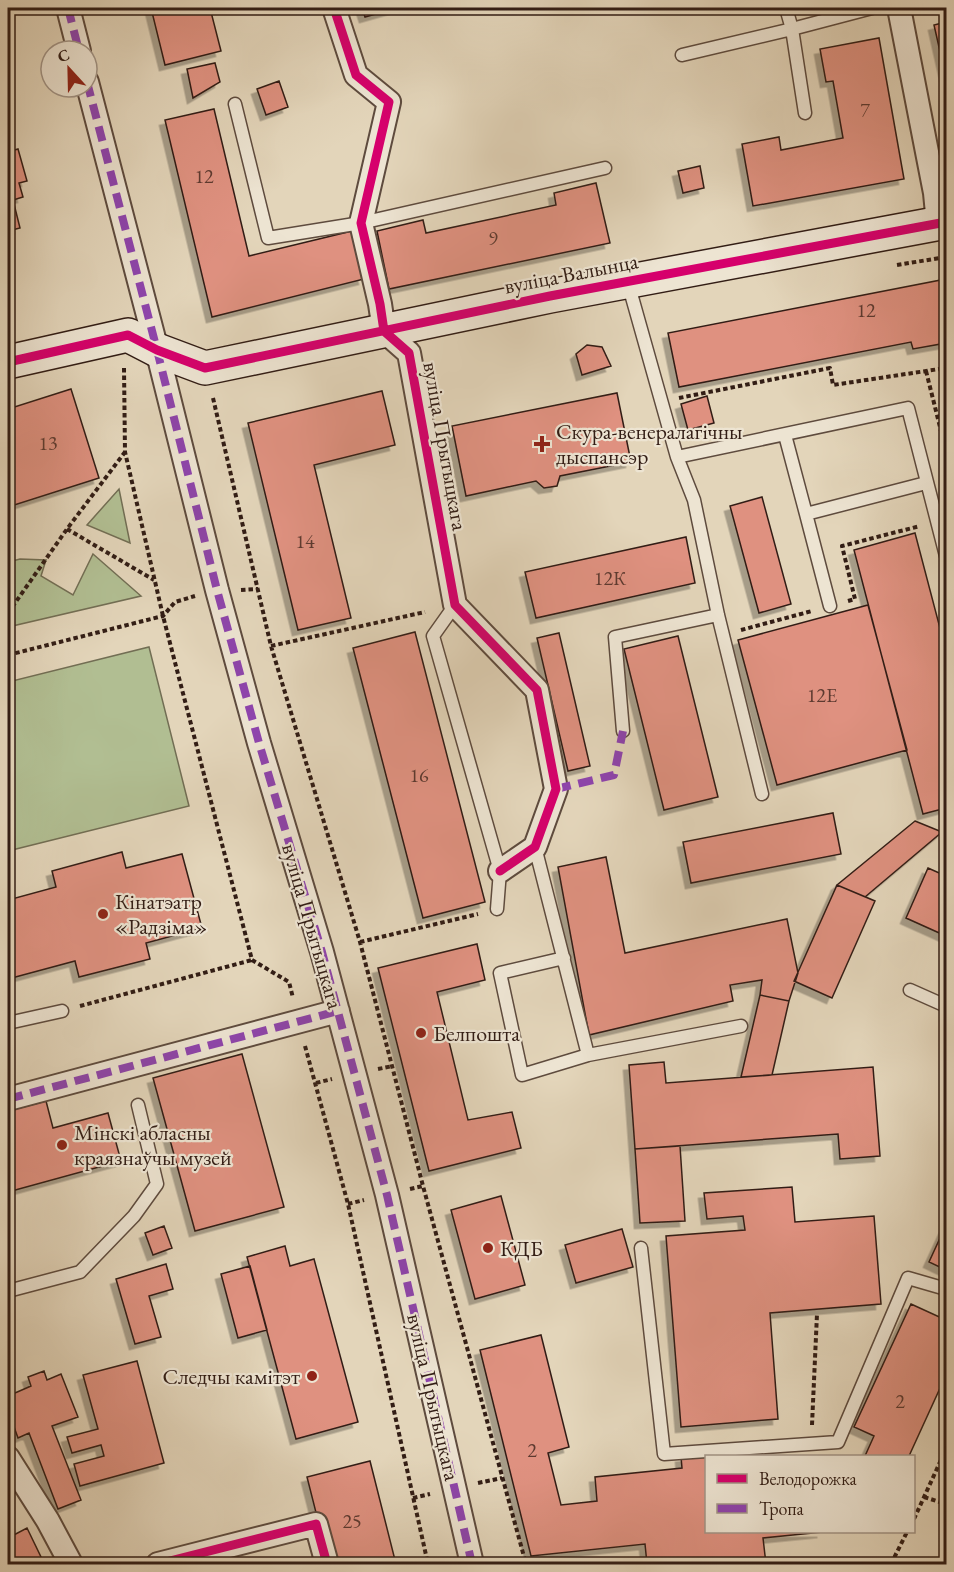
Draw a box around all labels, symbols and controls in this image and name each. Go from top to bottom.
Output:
north arrow [39,39,99,99]
text: С [54,44,73,67]
house number: 7 [860,97,870,123]
house number: 12 [194,163,214,189]
house number: 9 [488,225,498,251]
street label: вуліца Валынца [502,246,641,301]
house number: 12 [856,297,876,323]
street label: вуліца Прытыцкага [416,359,475,533]
place label: Скура-венералагічны дыспансэр [556,417,743,471]
house number: 13 [38,430,58,456]
marker: Скура-венералагічны дыспансэр [533,435,551,453]
house number: 14 [295,528,315,554]
house number: 12К [594,565,627,591]
house number: 12Е [807,682,837,708]
house number: 16 [409,762,429,788]
street label: вуліца Прытыцкага [275,840,350,1012]
place label: Кінатэатр «Радзіма» [115,887,207,941]
marker: Кінатэатр «Радзіма» [96,907,110,921]
place label: Белпошта [433,1019,520,1048]
marker: Белпошта [414,1026,428,1040]
place label: Мінскі абласны краязнаўчы музей [74,1118,232,1172]
marker: Мінскі абласны краязнаўчы музей [55,1138,69,1152]
place label: КДБ [500,1234,543,1263]
marker: КДБ [481,1241,495,1255]
street label: вуліца Прытыцкага [400,1311,467,1484]
place label: Следчы камітэт [162,1362,300,1391]
marker: Следчы камітэт [305,1369,319,1383]
house number: 2 [895,1388,905,1414]
house number: 2 [527,1437,537,1463]
legend [705,1455,915,1533]
text: Велодорожка [759,1467,858,1490]
text: Тропа [759,1497,805,1520]
house number: 25 [342,1508,362,1534]

